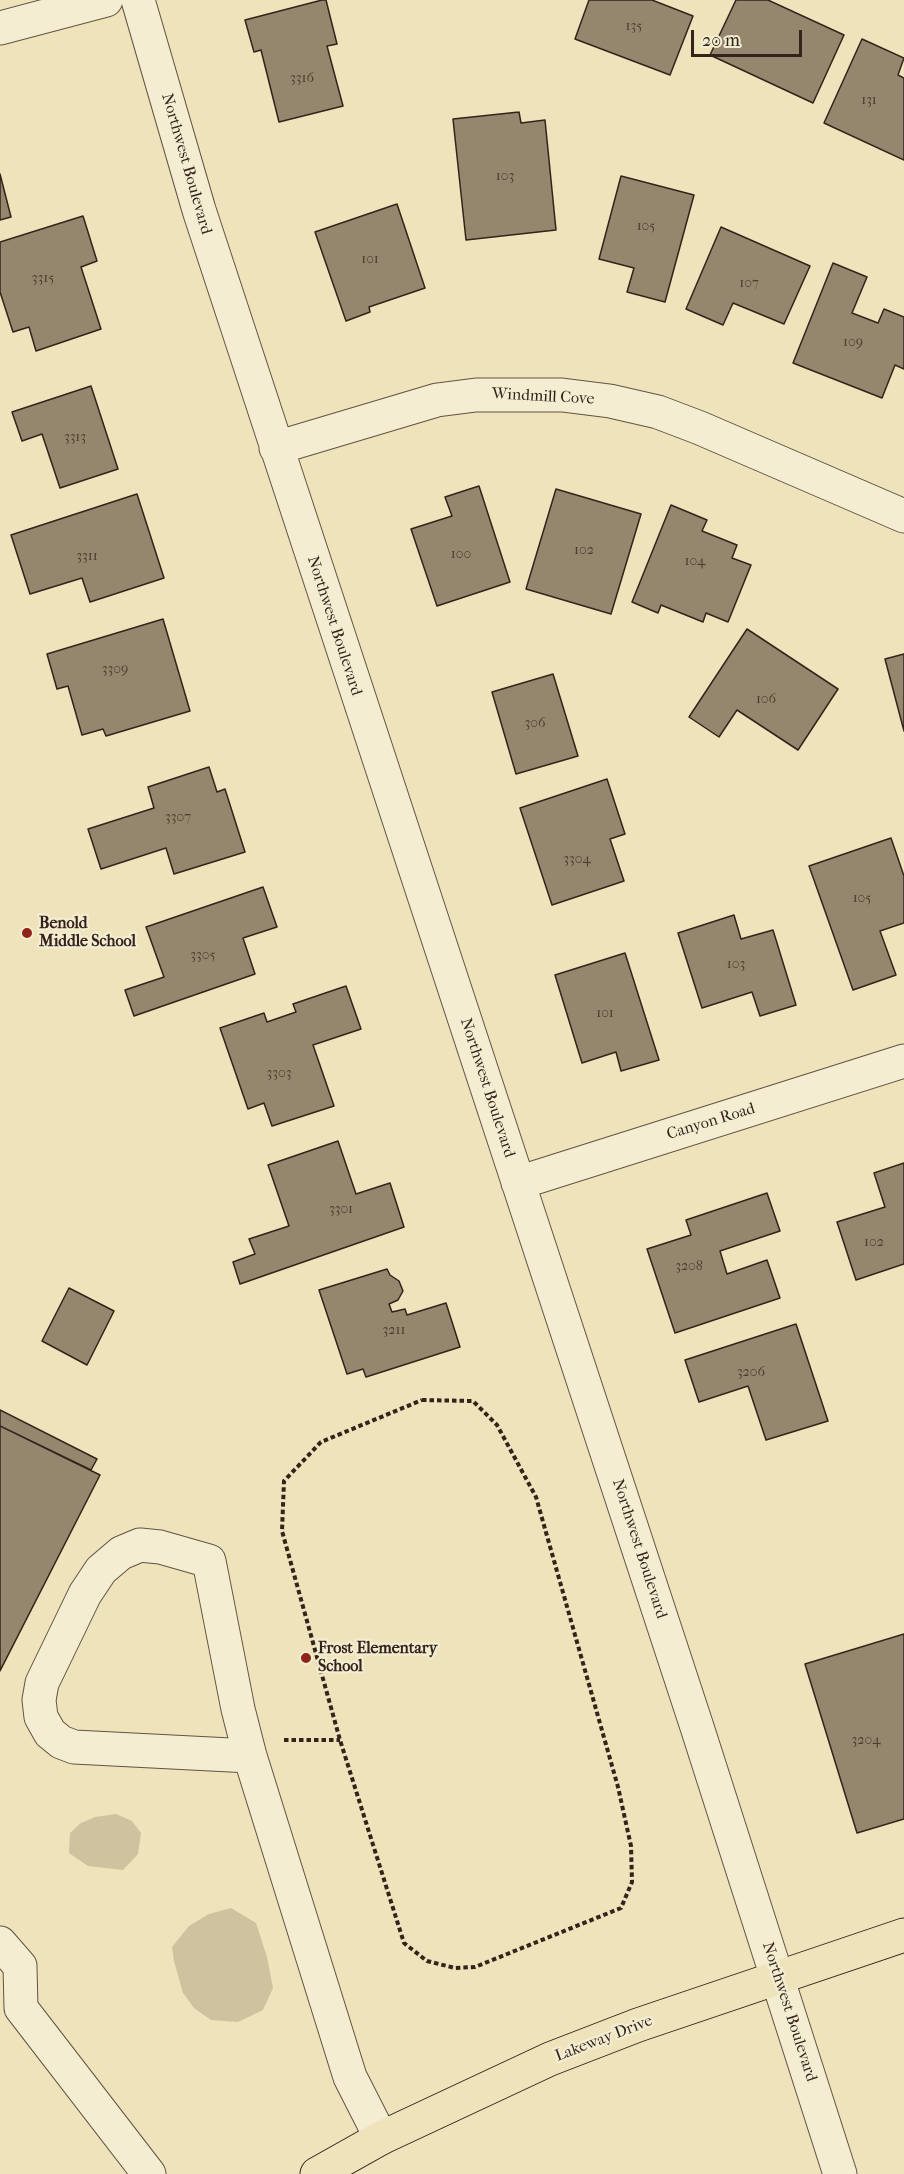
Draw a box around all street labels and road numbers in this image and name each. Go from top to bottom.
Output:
street label: Northwest Boulevard [157,91,215,237]
street label: Windmill Cove [491,385,595,409]
street label: Northwest Boulevard [302,554,366,698]
street label: Northwest Boulevard [455,1016,519,1160]
street label: Canyon Road [664,1099,758,1145]
street label: Northwest Boulevard [607,1477,671,1621]
street label: Northwest Boulevard [757,1940,821,2084]
street label: Lakeway Drive [553,2012,655,2066]

